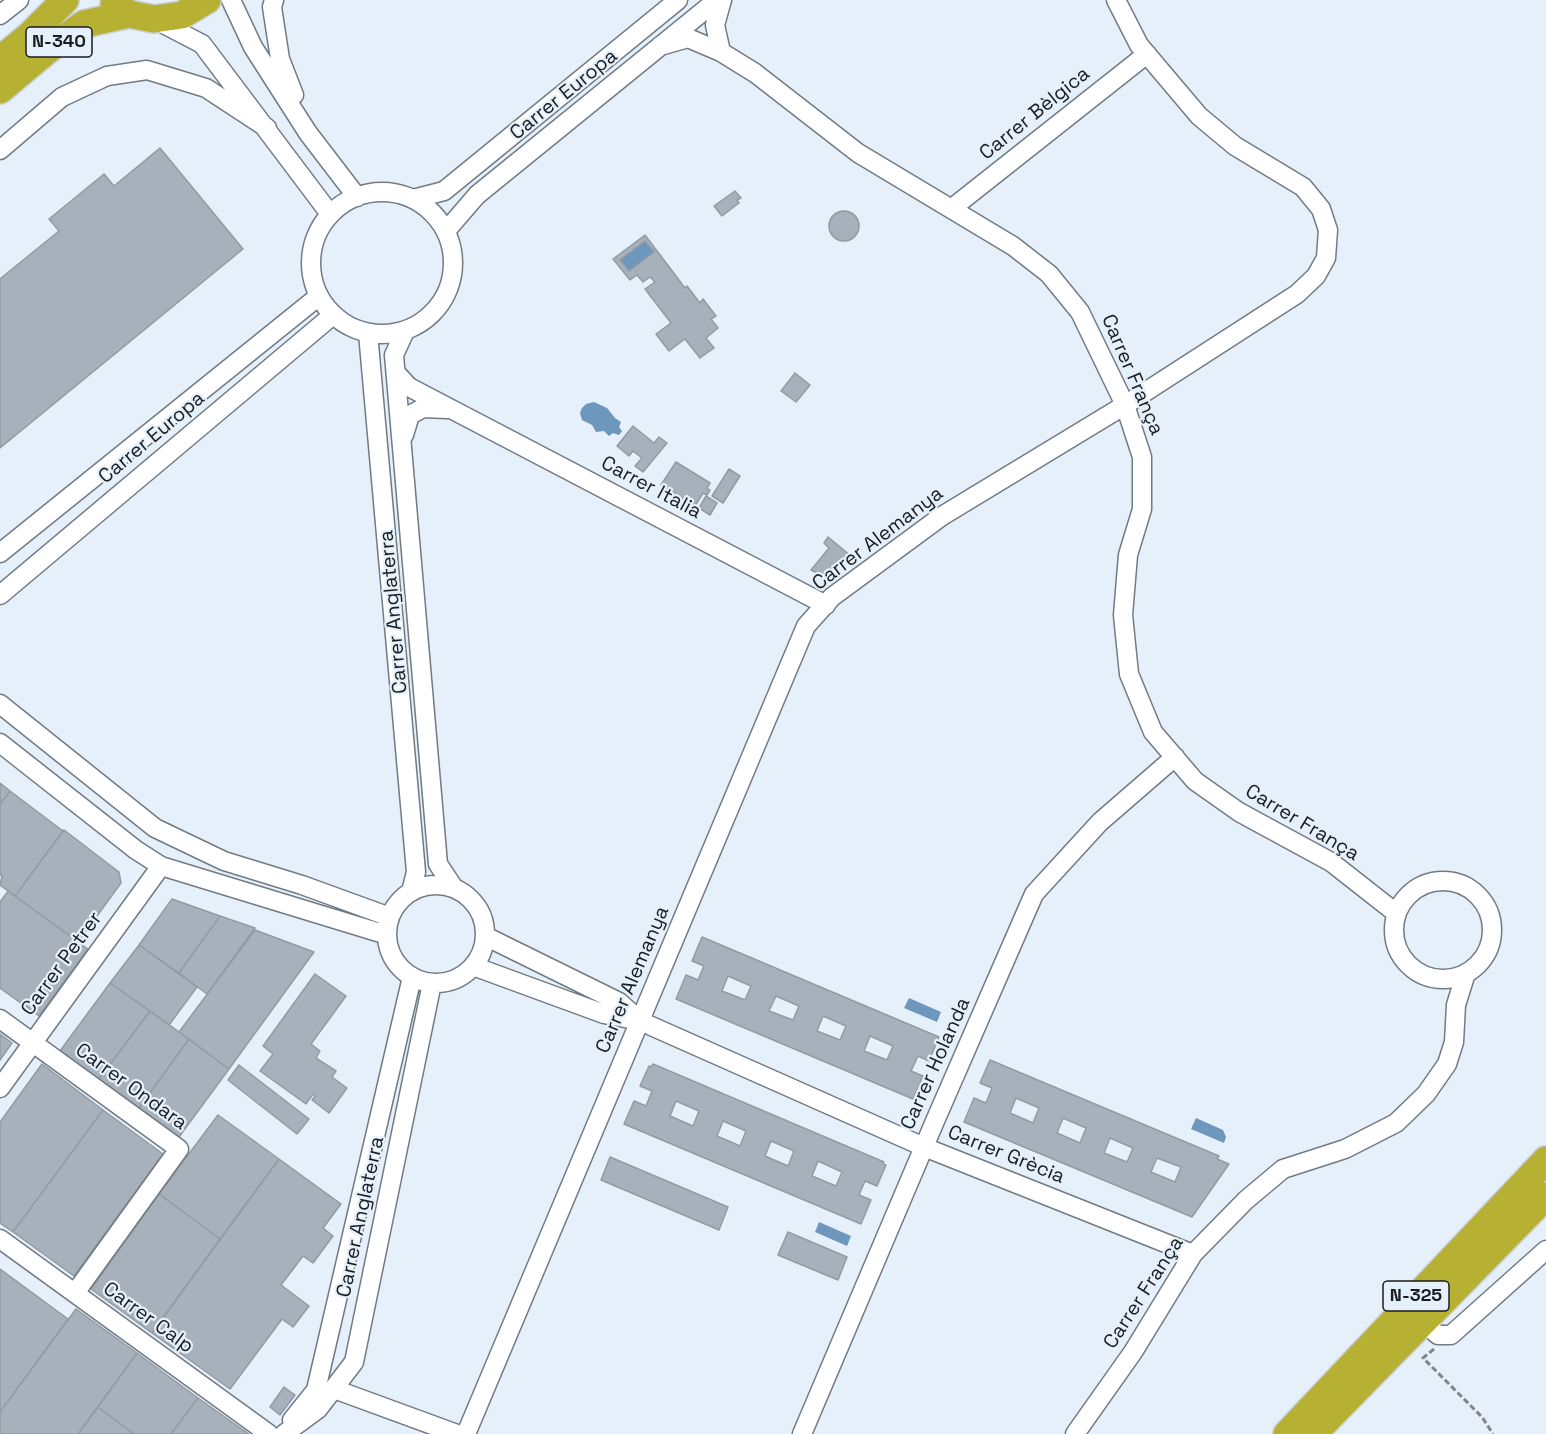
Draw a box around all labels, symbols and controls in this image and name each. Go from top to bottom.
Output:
road number: N-340 [26,27,92,57]
street label: Carrer Europa [506,44,622,146]
street label: Carrer Bèlgica [975,62,1095,166]
street label: Carrer França [1096,311,1168,439]
street label: Carrer Europa [94,387,210,489]
street label: Carrer Italia [597,451,705,525]
street label: Carrer Alemanya [808,482,948,596]
street label: Carrer Anglaterra [375,529,413,695]
street label: Carrer França [1241,780,1363,866]
street label: Carrer Alemanya [591,903,675,1057]
street label: Carrer Petrer [16,907,108,1021]
street label: Carrer Holanda [896,994,976,1134]
street label: Carrer Ondara [70,1038,192,1136]
street label: Carrer Grècia [944,1121,1068,1189]
street label: Carrer Anglaterra [332,1134,390,1300]
street label: Carrer França [1099,1232,1189,1354]
street label: Carrer Calp [98,1277,198,1359]
road number: N-325 [1383,1281,1449,1311]

